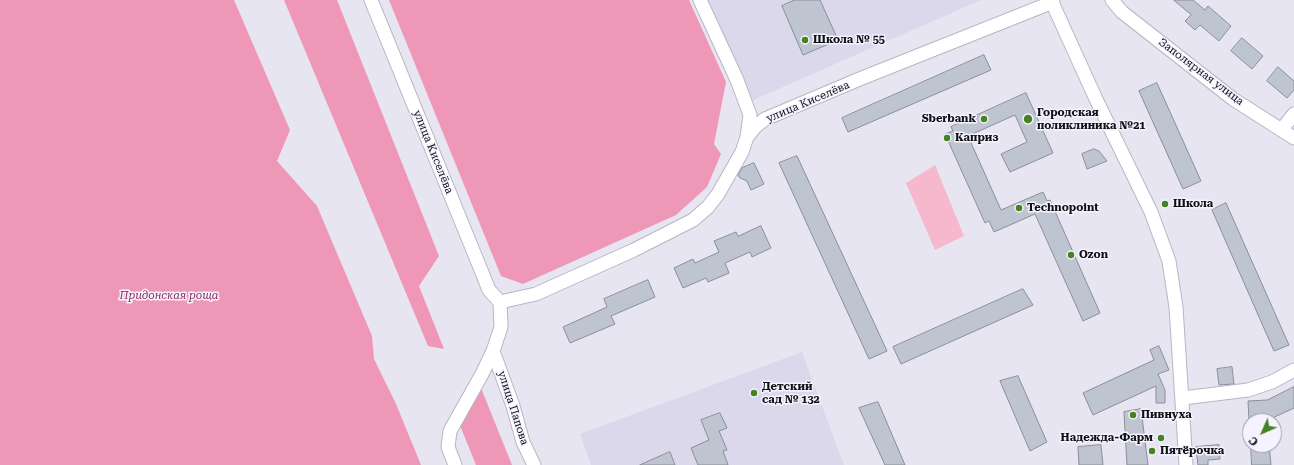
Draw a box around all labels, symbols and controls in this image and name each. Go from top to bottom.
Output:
place label: Школа № 55 [813,33,885,47]
marker: Школа № 55 [800,35,810,45]
street label: Заполярная улица [1156,36,1246,108]
street label: улица Киселёва [764,79,852,125]
place label: Городская поликлиника №21 [1037,106,1145,132]
street label: улица Киселёва [410,108,456,196]
place label: Sberbank [922,112,976,126]
marker: Городская поликлиника №21 [1022,113,1034,125]
marker: Sberbank [979,114,989,124]
place label: Каприз [955,131,998,145]
marker: Каприз [942,133,952,143]
place label: Школа [1173,197,1213,211]
marker: Школа [1160,199,1170,209]
place label: Technopoint [1027,201,1099,215]
marker: Technopoint [1014,203,1024,213]
place label: Ozon [1079,248,1108,262]
marker: Ozon [1066,250,1076,260]
park label: Придонская роща [120,289,218,303]
street label: улица Папова [495,369,531,447]
place label: Детский сад № 132 [762,380,820,406]
marker: Детский сад № 132 [749,388,759,398]
place label: Пивнуха [1141,408,1192,422]
marker: Пивнуха [1128,410,1138,420]
north arrow [1242,413,1282,453]
place label: Надежда-Фарм [1061,431,1153,445]
marker: Надежда-Фарм [1156,433,1166,443]
text: С [1247,434,1261,448]
place label: Пятёрочка [1160,444,1224,458]
marker: Пятёрочка [1147,446,1157,456]

